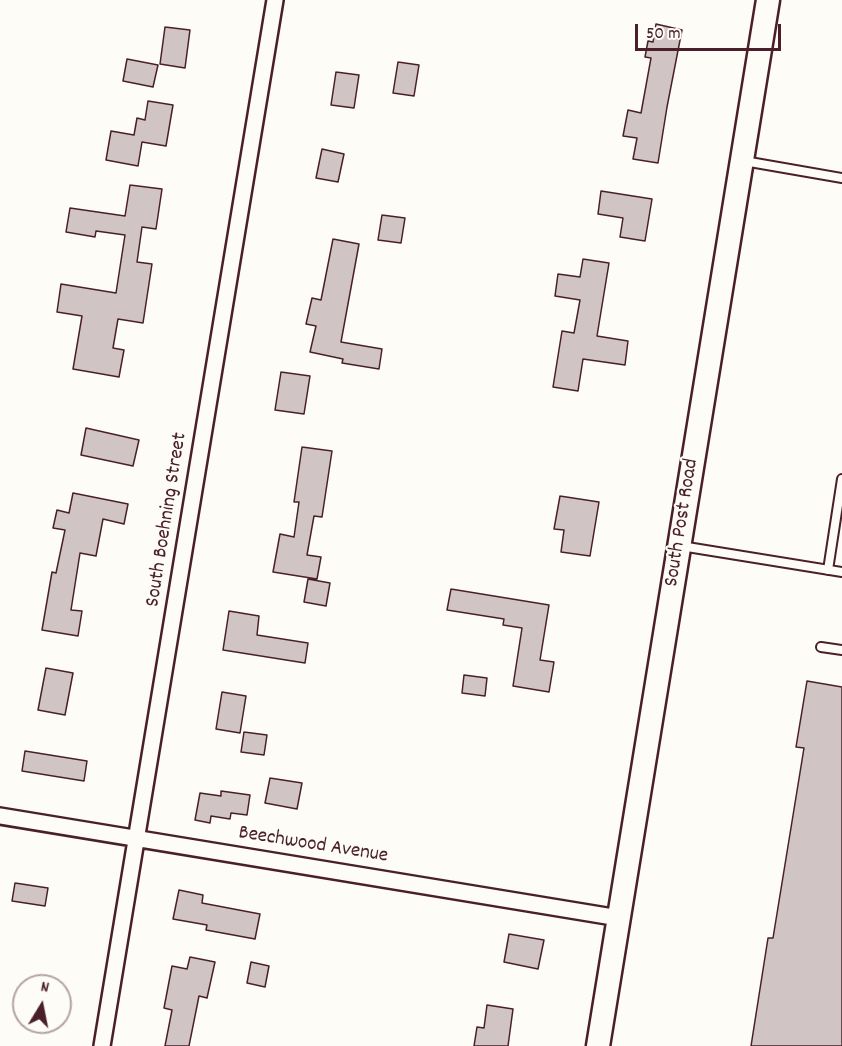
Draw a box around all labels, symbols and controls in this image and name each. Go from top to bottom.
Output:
scale bar [638,12,784,50]
text: 50 m [646,22,681,47]
street label: South Boehning Street [142,431,194,609]
street label: South Post Road [660,457,706,589]
street label: Beechwood Avenue [237,822,389,870]
north arrow [12,974,72,1034]
text: N [39,976,51,1000]

